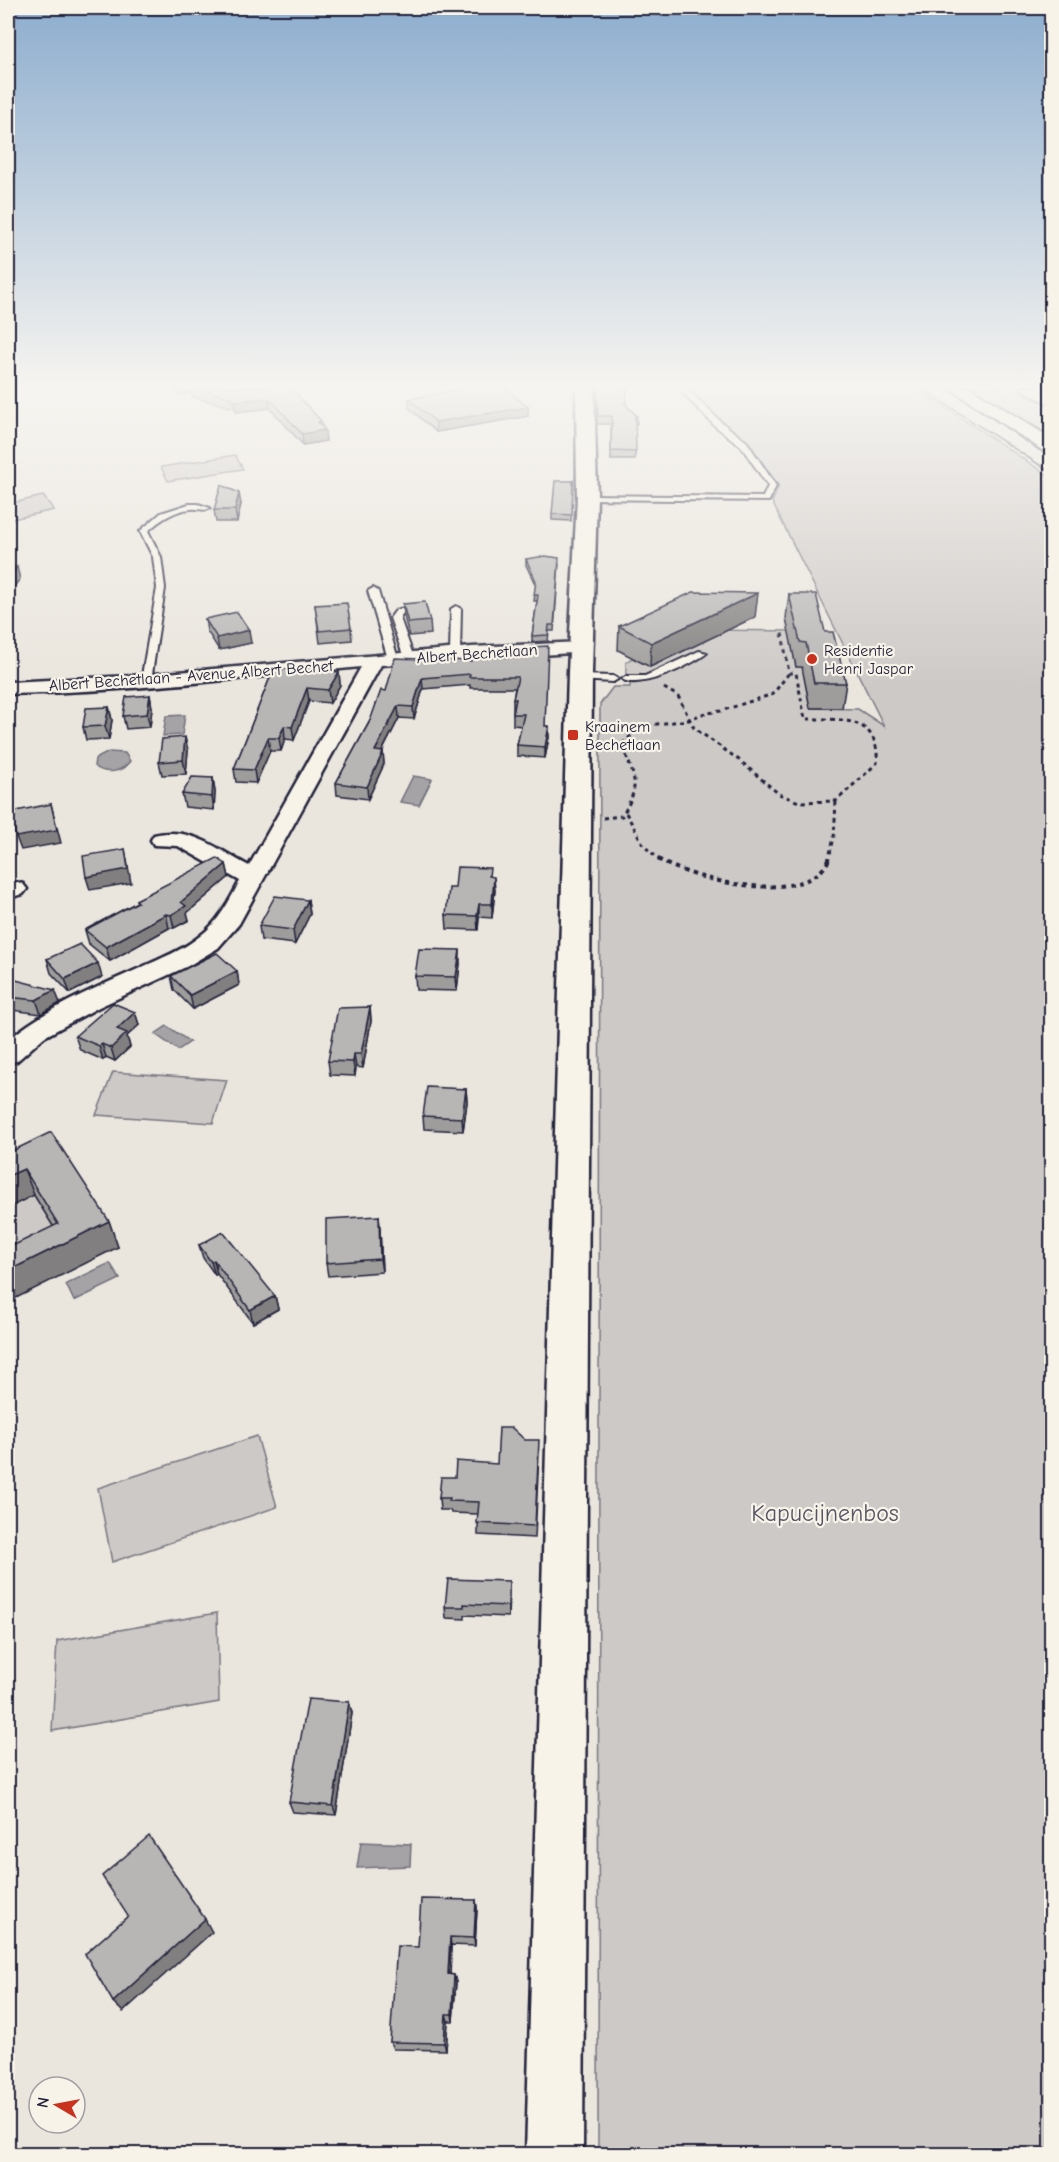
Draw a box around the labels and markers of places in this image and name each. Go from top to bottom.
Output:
place label: Residentie Henri Jaspar [824,642,914,678]
marker: Residentie Henri Jaspar [805,652,819,666]
place label: Kraainem Bechetlaan [585,718,661,754]
marker: Kraainem Bechetlaan [566,728,580,742]

